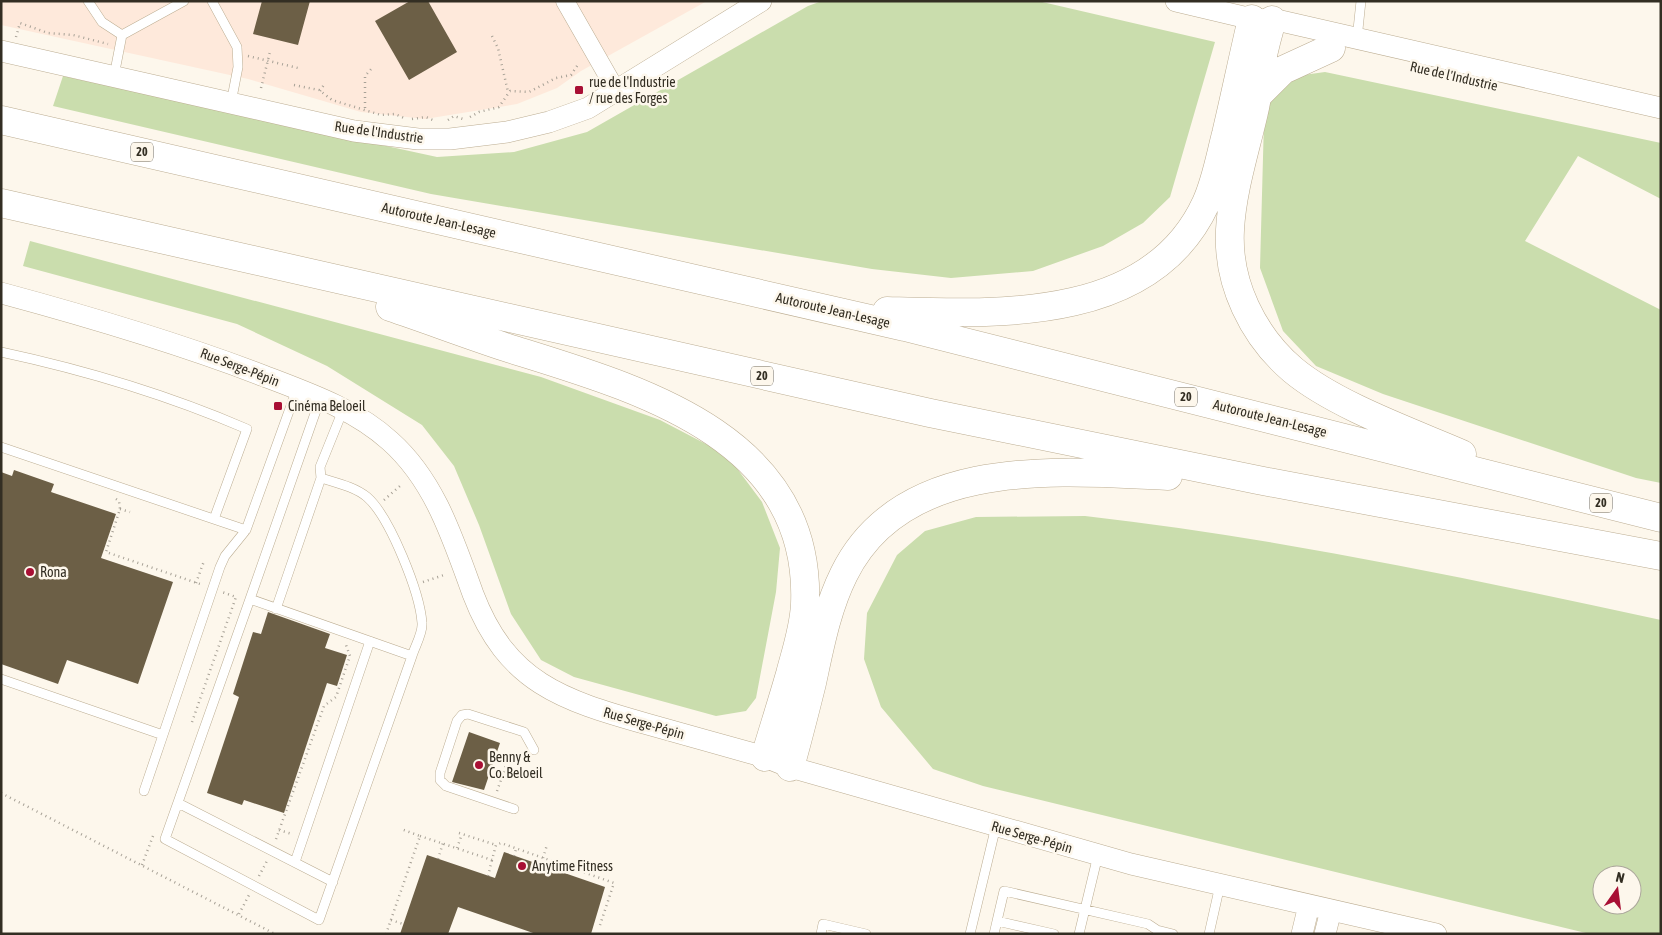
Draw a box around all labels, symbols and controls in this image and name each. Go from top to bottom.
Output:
street label: Rue de l'Industrie [1409,58,1499,94]
place label: rue de l'Industrie / rue des Forges [589,74,676,106]
marker: rue de l'Industrie / rue des Forges [573,84,585,96]
street label: Rue de l'Industrie [334,118,424,146]
road number: 20 [131,142,153,162]
street label: Autoroute Jean-Lesage [380,199,498,241]
street label: Autoroute Jean-Lesage [774,289,892,331]
street label: Rue Serge-Pépin [198,345,282,389]
road number: 20 [751,366,773,386]
road number: 20 [1175,388,1197,407]
street label: Autoroute Jean-Lesage [1211,396,1329,440]
place label: Cinéma Beloeil [288,398,366,414]
marker: Cinéma Beloeil [272,400,284,412]
road number: 20 [1590,493,1612,512]
place label: Rona [40,564,67,580]
marker: Rona [24,566,36,578]
street label: Rue Serge-Pépin [602,704,686,742]
place label: Benny & Co. Beloeil [489,749,543,781]
marker: Benny & Co. Beloeil [473,759,485,771]
street label: Rue Serge-Pépin [990,818,1074,856]
place label: Anytime Fitness [532,858,613,874]
marker: Anytime Fitness [516,860,528,872]
north arrow [1592,865,1642,915]
text: N [1614,869,1626,886]

